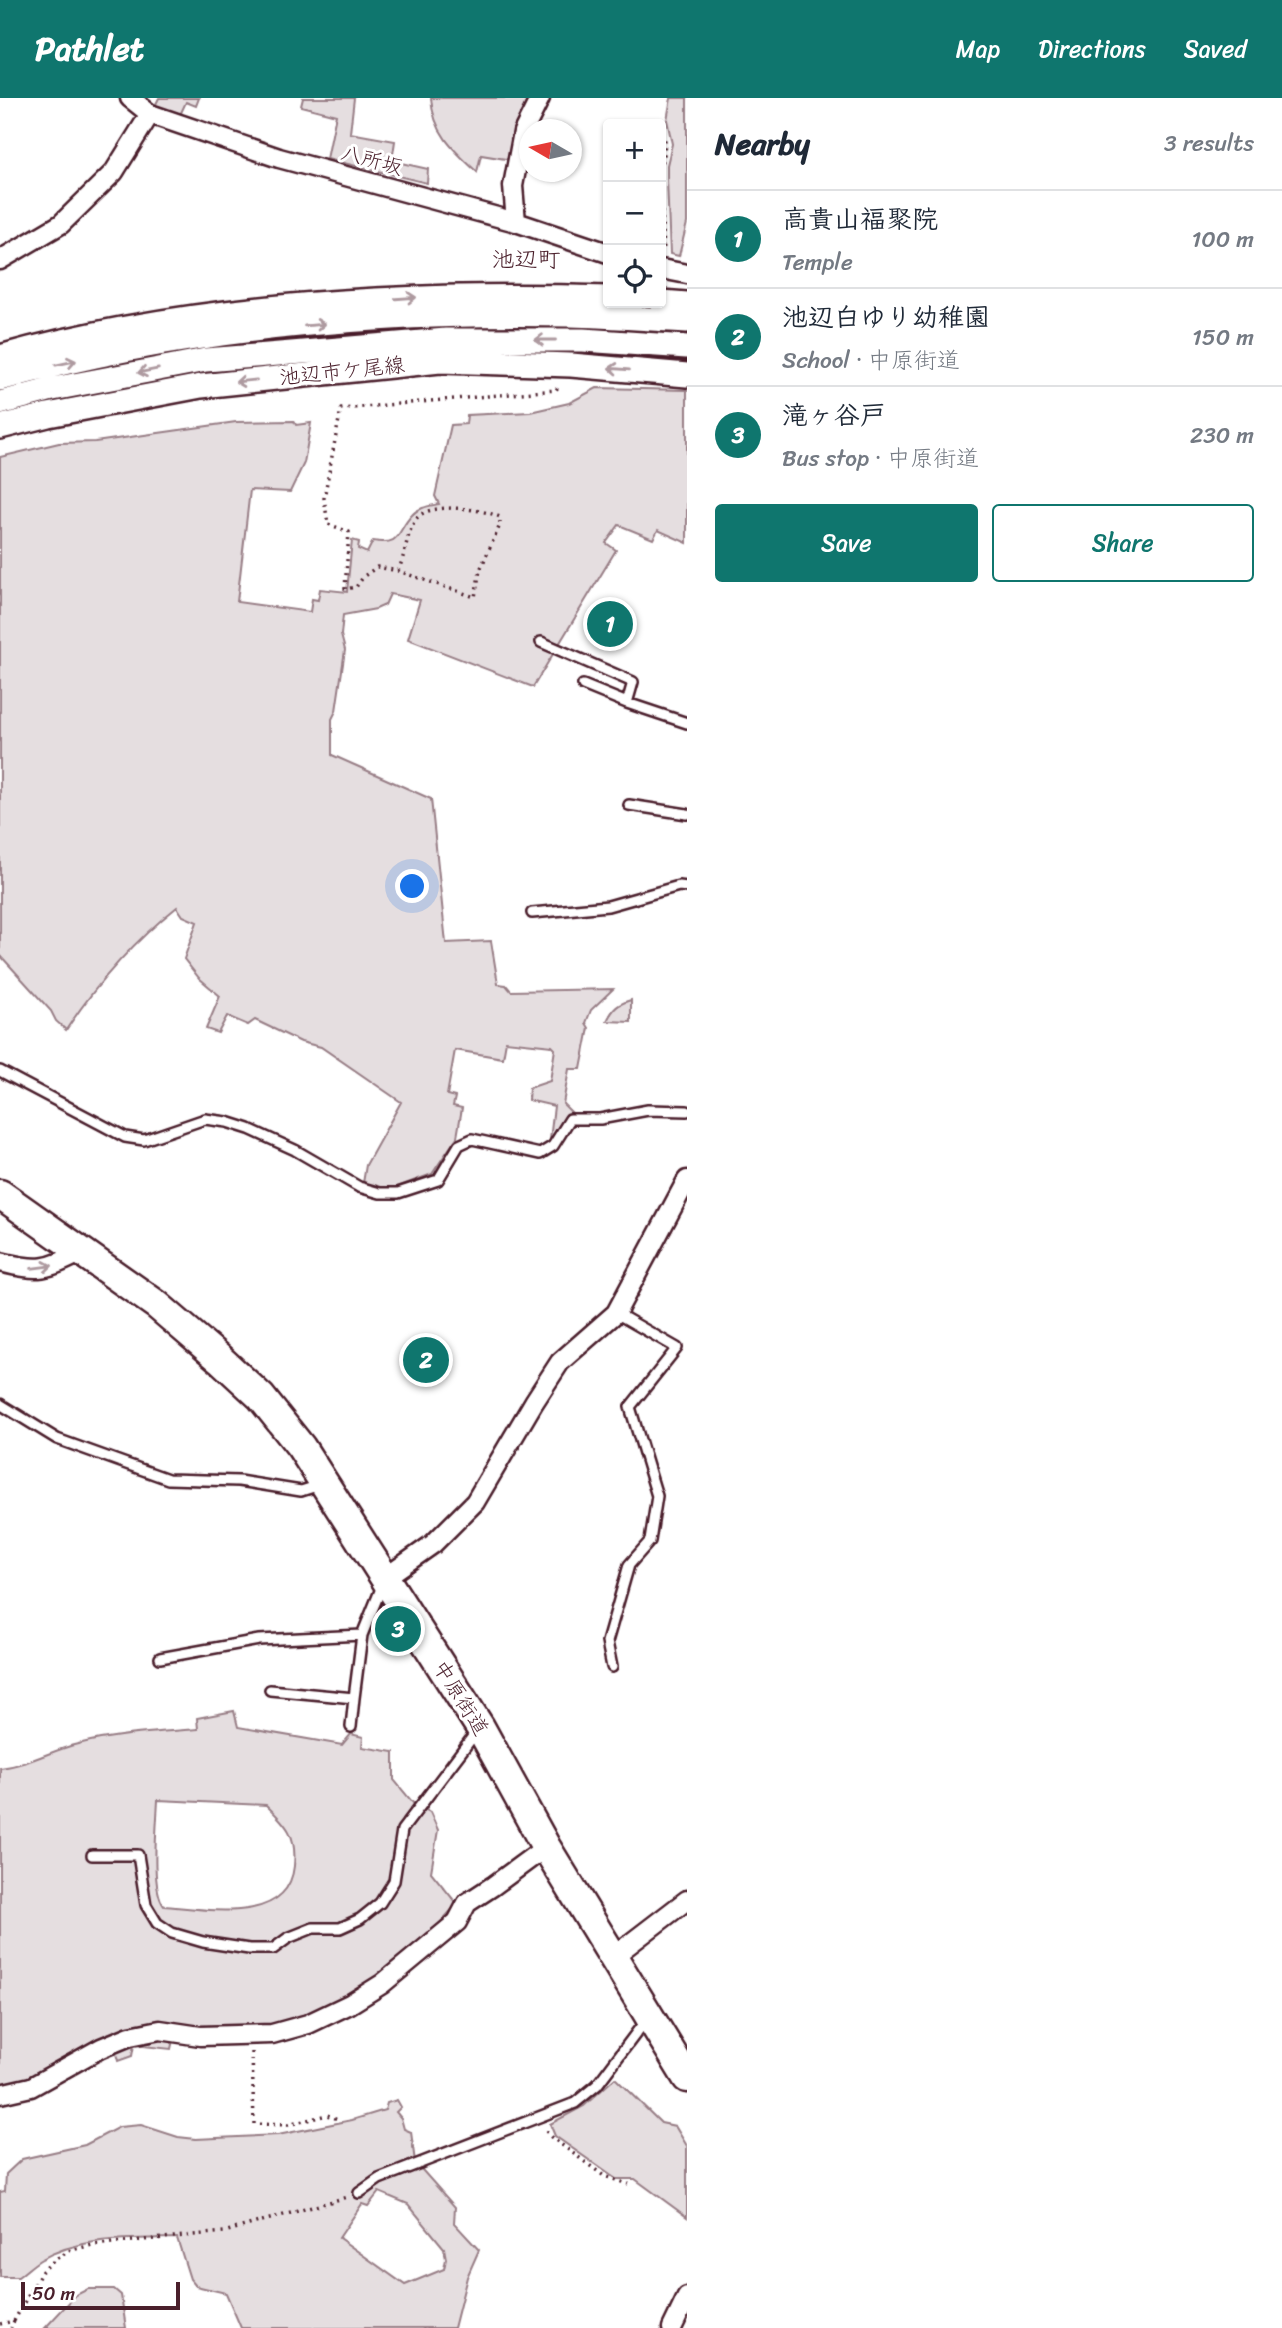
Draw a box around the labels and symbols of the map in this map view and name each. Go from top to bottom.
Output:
north arrow [519,119,582,182]
street label: 八所坂 [337,133,407,187]
district label: 池辺町 [492,239,561,280]
one-way arrow [395,291,417,304]
one-way arrow [303,318,326,331]
one-way arrow [534,333,557,347]
street label: 池辺市ケ尾線 [277,346,407,396]
one-way arrow [54,355,77,369]
one-way arrow [608,362,631,375]
one-way arrow [137,365,160,378]
one-way arrow [235,375,258,388]
pin: 1 [587,598,633,650]
your location [395,869,429,903]
one-way arrow [30,1260,53,1273]
pin: 2 [403,1334,449,1386]
pin: 3 [375,1603,421,1655]
street label: 中原街道 [423,1652,499,1744]
scale bar [21,2279,180,2311]

